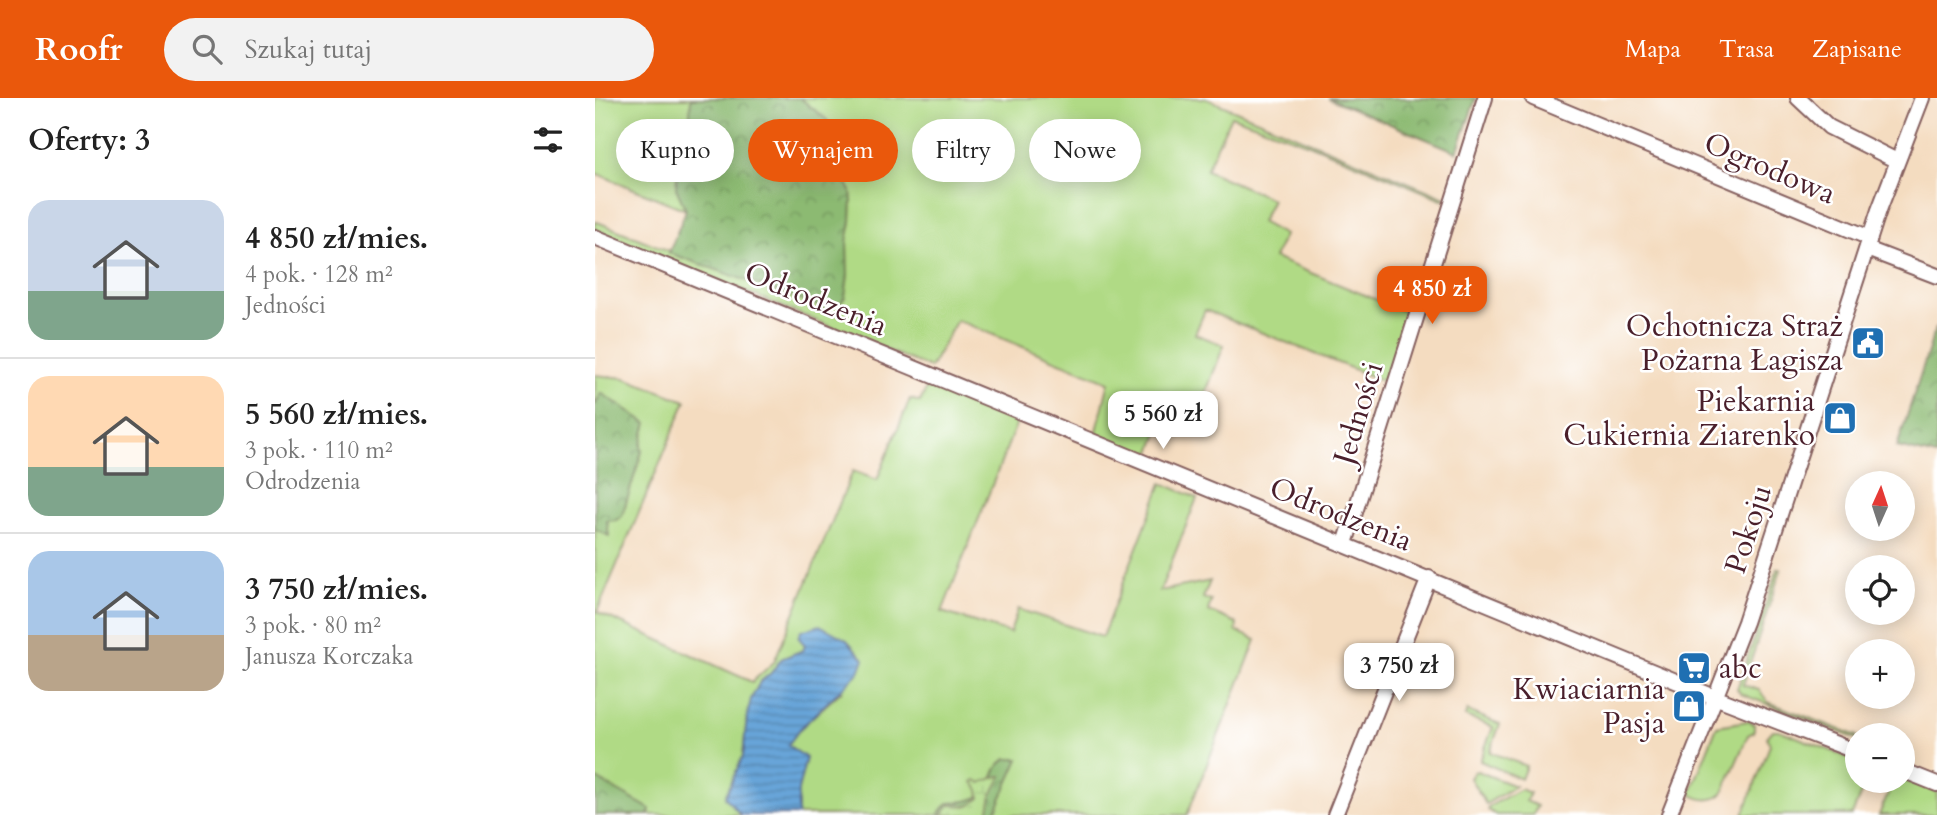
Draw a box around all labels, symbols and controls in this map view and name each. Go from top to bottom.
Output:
search box [164,18,654,81]
text: Roofr [35,27,122,72]
icon: search [188,30,226,68]
text: Szukaj tutaj [244,32,372,67]
text: Mapa [1625,33,1681,66]
text: Trasa [1719,33,1774,66]
text: Zapisane [1812,33,1902,66]
chip: Kupno [616,119,734,182]
chip: Wynajem [748,119,898,182]
chip: Filtry [912,119,1015,182]
chip: Nowe [1029,119,1141,182]
text: Oferty: 3 [28,120,150,161]
icon: filters [529,121,567,159]
street label: Ogrodowa [1698,122,1842,215]
text: 4 850 zł/mies. [245,218,428,259]
icon: home [84,228,168,312]
street label: Odrodzenia [738,252,893,347]
text: 4 pok. · 128 m² [245,259,393,290]
pin: 4 850 zł [1360,266,1504,326]
text: 4 850 zł [1393,273,1471,304]
text: Jedności [245,290,326,321]
place label: Ochotnicza Straż Pożarna Łagisza [1626,306,1844,381]
public building icon: Ochotnicza Straż Pożarna Łagisza [1849,324,1887,362]
street label: Jedności [1322,357,1393,473]
place label: Piekarnia Cukiernia Ziarenko [1563,381,1815,456]
pin: 5 560 zł [1091,392,1235,451]
text: 5 560 zł/mies. [245,394,428,435]
text: 5 560 zł [1124,398,1202,429]
shop icon: Piekarnia Cukiernia Ziarenko [1821,399,1859,437]
icon: home [84,404,168,488]
text: 3 pok. · 110 m² [245,435,393,466]
text: Odrodzenia [245,466,360,497]
street label: Odrodzenia [1263,467,1418,562]
north arrow [1845,471,1915,541]
map controls [1845,471,1915,793]
street label: Pokoju [1715,479,1782,579]
button: locate [1845,555,1915,625]
text: 3 750 zł/mies. [245,569,428,610]
icon: home [84,579,168,663]
text: 3 pok. · 80 m² [245,610,381,641]
button: + [1845,639,1915,709]
text: Janusza Korczaka [245,641,413,672]
pin: 3 750 zł [1327,644,1471,703]
place label: abc [1719,648,1762,689]
supermarket icon: abc [1675,649,1713,687]
text: 3 750 zł [1360,650,1438,681]
place label: Kwiaciarnia Pasja [1513,669,1665,744]
shop icon: Kwiaciarnia Pasja [1670,687,1708,725]
button: − [1845,723,1915,793]

